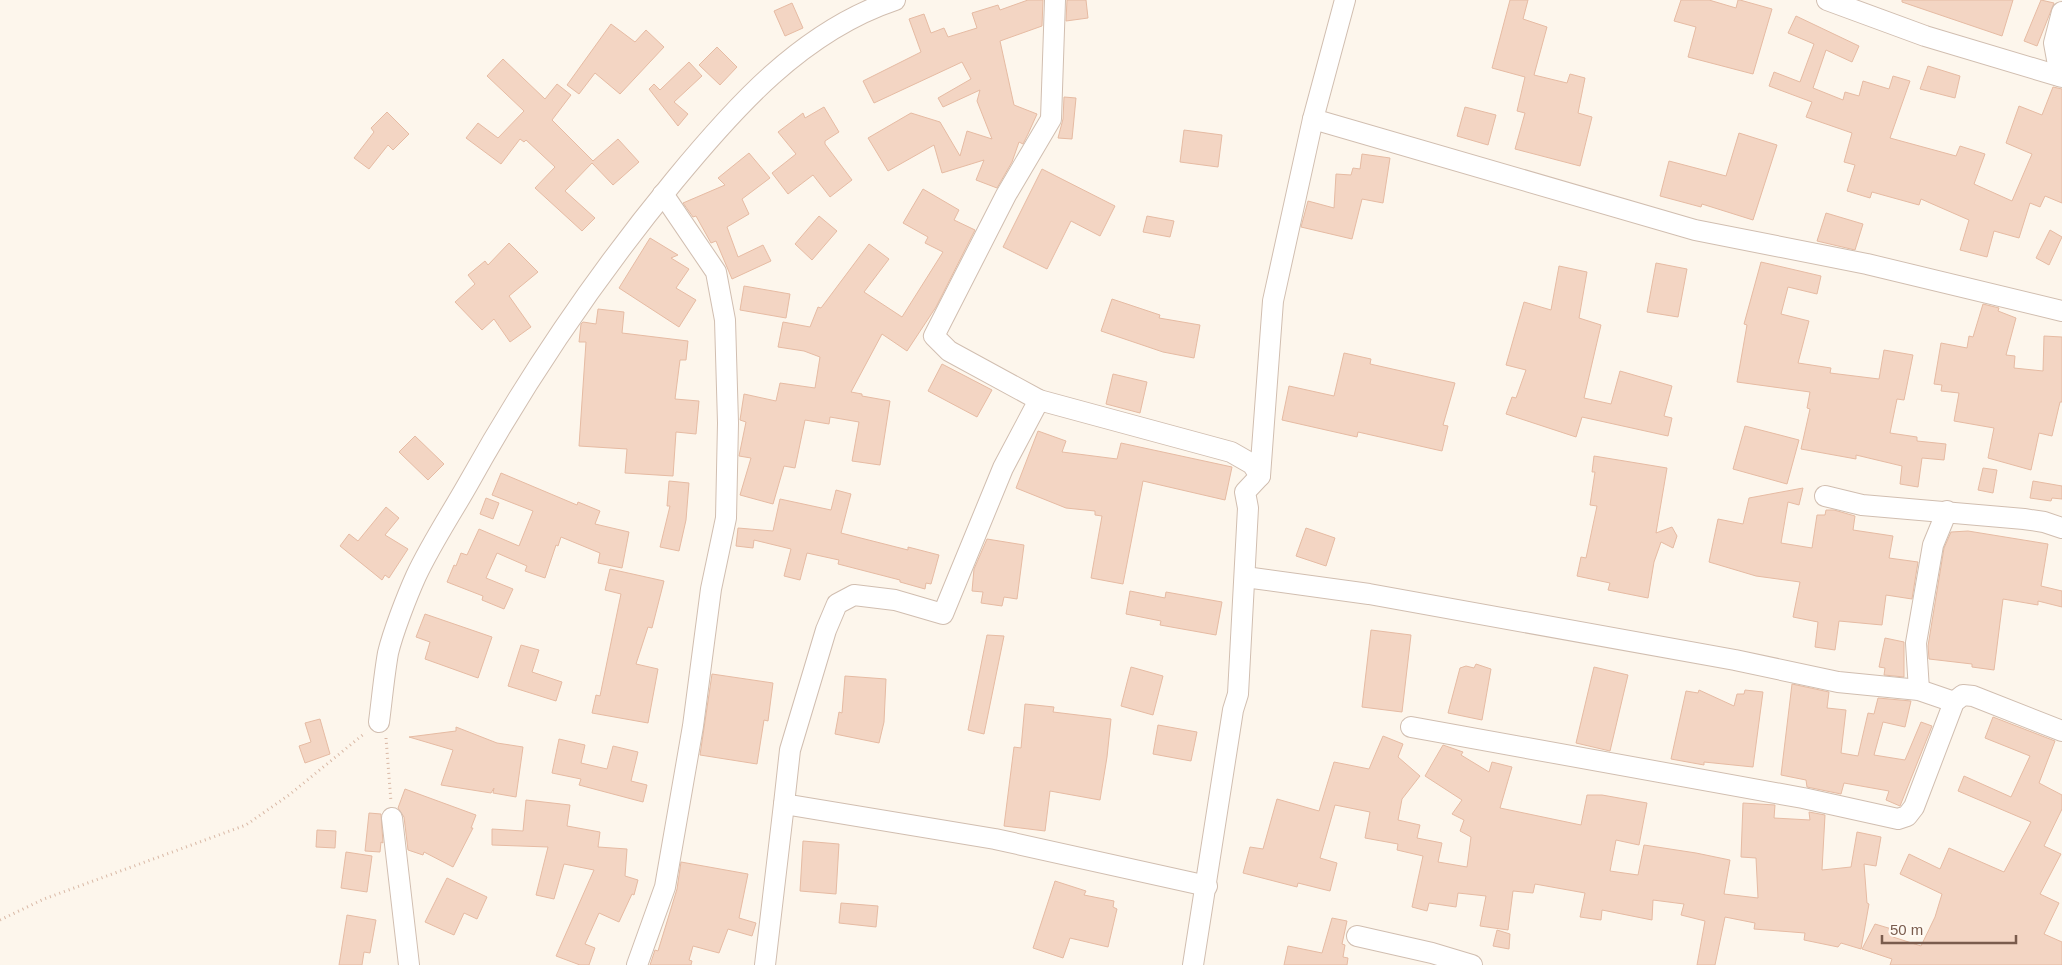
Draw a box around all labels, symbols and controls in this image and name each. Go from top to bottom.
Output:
scale bar [1882,912,2016,944]
text: 50 m [1890,921,1923,938]

